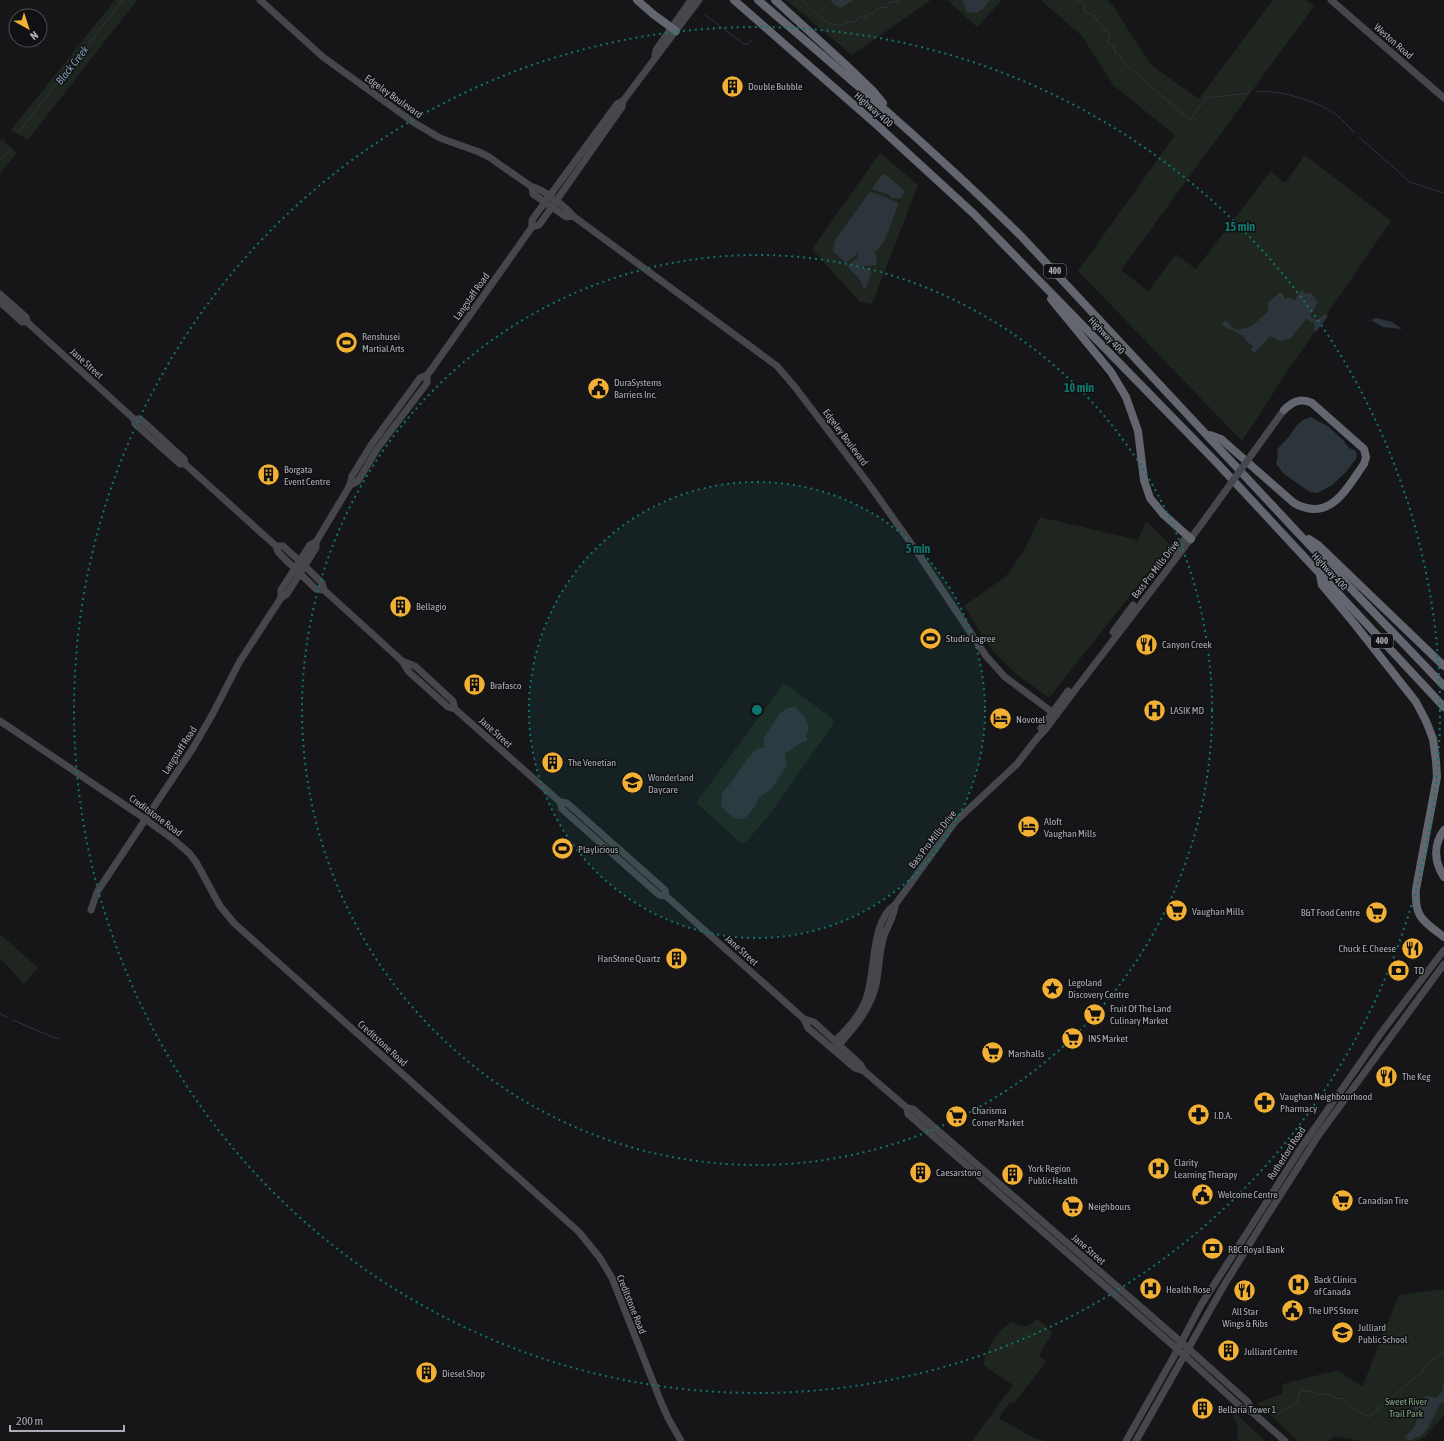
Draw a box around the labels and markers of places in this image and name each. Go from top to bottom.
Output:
building icon: Double Bubble [719,73,745,99]
place label: Double Bubble [748,81,803,92]
sports icon: Renshusei Martial Arts [333,329,359,355]
place label: Renshusei Martial Arts [362,331,405,354]
public building icon: DuraSystems Barriers Inc. [585,375,611,401]
place label: DuraSystems Barriers Inc. [614,377,662,400]
building icon: Borgata Event Centre [256,462,282,488]
place label: Borgata Event Centre [284,464,331,487]
building icon: Bellagio [388,593,414,619]
place label: Bellagio [416,601,447,612]
sports icon: Studio Lagree [917,625,943,651]
restaurant icon: Canyon Creek [1134,631,1160,657]
place label: Studio Lagree [946,633,996,644]
place label: Canyon Creek [1162,639,1212,650]
building icon: Brafasco [461,672,487,698]
place label: Brafasco [490,680,522,691]
hospital icon: LASIK MD [1142,697,1168,723]
centre of rings [750,703,764,717]
place label: LASIK MD [1170,705,1204,716]
hotel icon: Novotel [987,706,1013,732]
place label: Novotel [1016,714,1046,725]
building icon: The Venetian [540,749,566,775]
place label: The Venetian [568,757,616,768]
school or university icon: Wonderland Daycare [619,770,645,796]
place label: Wonderland Daycare [648,772,694,795]
hotel icon: Aloft Vaughan Mills [1016,814,1042,840]
place label: Aloft Vaughan Mills [1044,816,1096,839]
sports icon: Playlicious [550,836,576,862]
place label: Playlicious [578,844,619,855]
supermarket icon: Vaughan Mills [1163,898,1189,924]
supermarket icon: B&T Food Centre [1363,899,1389,925]
place label: Vaughan Mills [1192,906,1244,917]
place label: B&T Food Centre [1301,907,1360,918]
restaurant icon: Chuck E. Cheese [1399,935,1425,961]
place label: Chuck E. Cheese [1338,943,1396,954]
building icon: HanStone Quartz [663,945,689,971]
place label: HanStone Quartz [598,953,660,964]
bank icon: TD [1385,957,1411,983]
place label: TD [1414,965,1424,976]
place icon: Legoland Discovery Centre [1039,975,1065,1001]
place label: Legoland Discovery Centre [1068,977,1129,1000]
supermarket icon: Fruit Of The Land Culinary Market [1082,1001,1108,1027]
place label: Fruit Of The Land Culinary Market [1110,1003,1171,1026]
supermarket icon: INS Market [1059,1025,1085,1051]
place label: INS Market [1088,1033,1128,1044]
supermarket icon: Marshalls [979,1040,1005,1066]
place label: Marshalls [1008,1048,1045,1059]
restaurant icon: The Keg [1373,1063,1399,1089]
place label: The Keg [1402,1071,1431,1082]
pharmacy icon: Vaughan Neighbourhood Pharmacy [1251,1089,1277,1115]
place label: Vaughan Neighbourhood Pharmacy [1280,1091,1372,1114]
pharmacy icon: I.D.A. [1186,1102,1212,1128]
supermarket icon: Charisma Corner Market [944,1103,970,1129]
place label: Charisma Corner Market [972,1105,1024,1128]
place label: I.D.A. [1214,1110,1232,1121]
hospital icon: Clarity Learning Therapy [1145,1155,1171,1181]
place label: Clarity Learning Therapy [1174,1157,1237,1180]
building icon: Caesarstone [908,1159,934,1185]
building icon: York Region Public Health [1000,1161,1026,1187]
place label: York Region Public Health [1028,1163,1078,1186]
place label: Caesarstone [936,1167,982,1178]
public building icon: Welcome Centre [1189,1181,1215,1207]
supermarket icon: Canadian Tire [1330,1187,1356,1213]
place label: Welcome Centre [1218,1189,1278,1200]
supermarket icon: Neighbours [1060,1193,1086,1219]
place label: Canadian Tire [1358,1195,1409,1206]
place label: Neighbours [1088,1201,1131,1212]
bank icon: RBC Royal Bank [1199,1236,1225,1262]
place label: RBC Royal Bank [1228,1244,1285,1255]
hospital icon: Back Clinics of Canada [1286,1272,1312,1298]
place label: Back Clinics of Canada [1314,1274,1357,1297]
hospital icon: Health Rose [1137,1276,1163,1302]
restaurant icon: All Star Wings & Ribs [1232,1278,1258,1304]
place label: Health Rose [1166,1284,1211,1295]
public building icon: The UPS Store [1279,1297,1305,1323]
place label: The UPS Store [1308,1305,1359,1316]
place label: All Star Wings & Ribs [1222,1306,1268,1329]
school or university icon: Julliard Public School [1330,1320,1356,1346]
place label: Julliard Public School [1358,1322,1408,1345]
building icon: Julliard Centre [1215,1338,1241,1364]
place label: Julliard Centre [1244,1346,1298,1357]
building icon: Diesel Shop [413,1360,439,1386]
place label: Diesel Shop [442,1368,485,1379]
building icon: Bellaria Tower 1 [1189,1396,1215,1422]
place label: Bellaria Tower 1 [1218,1404,1277,1415]

